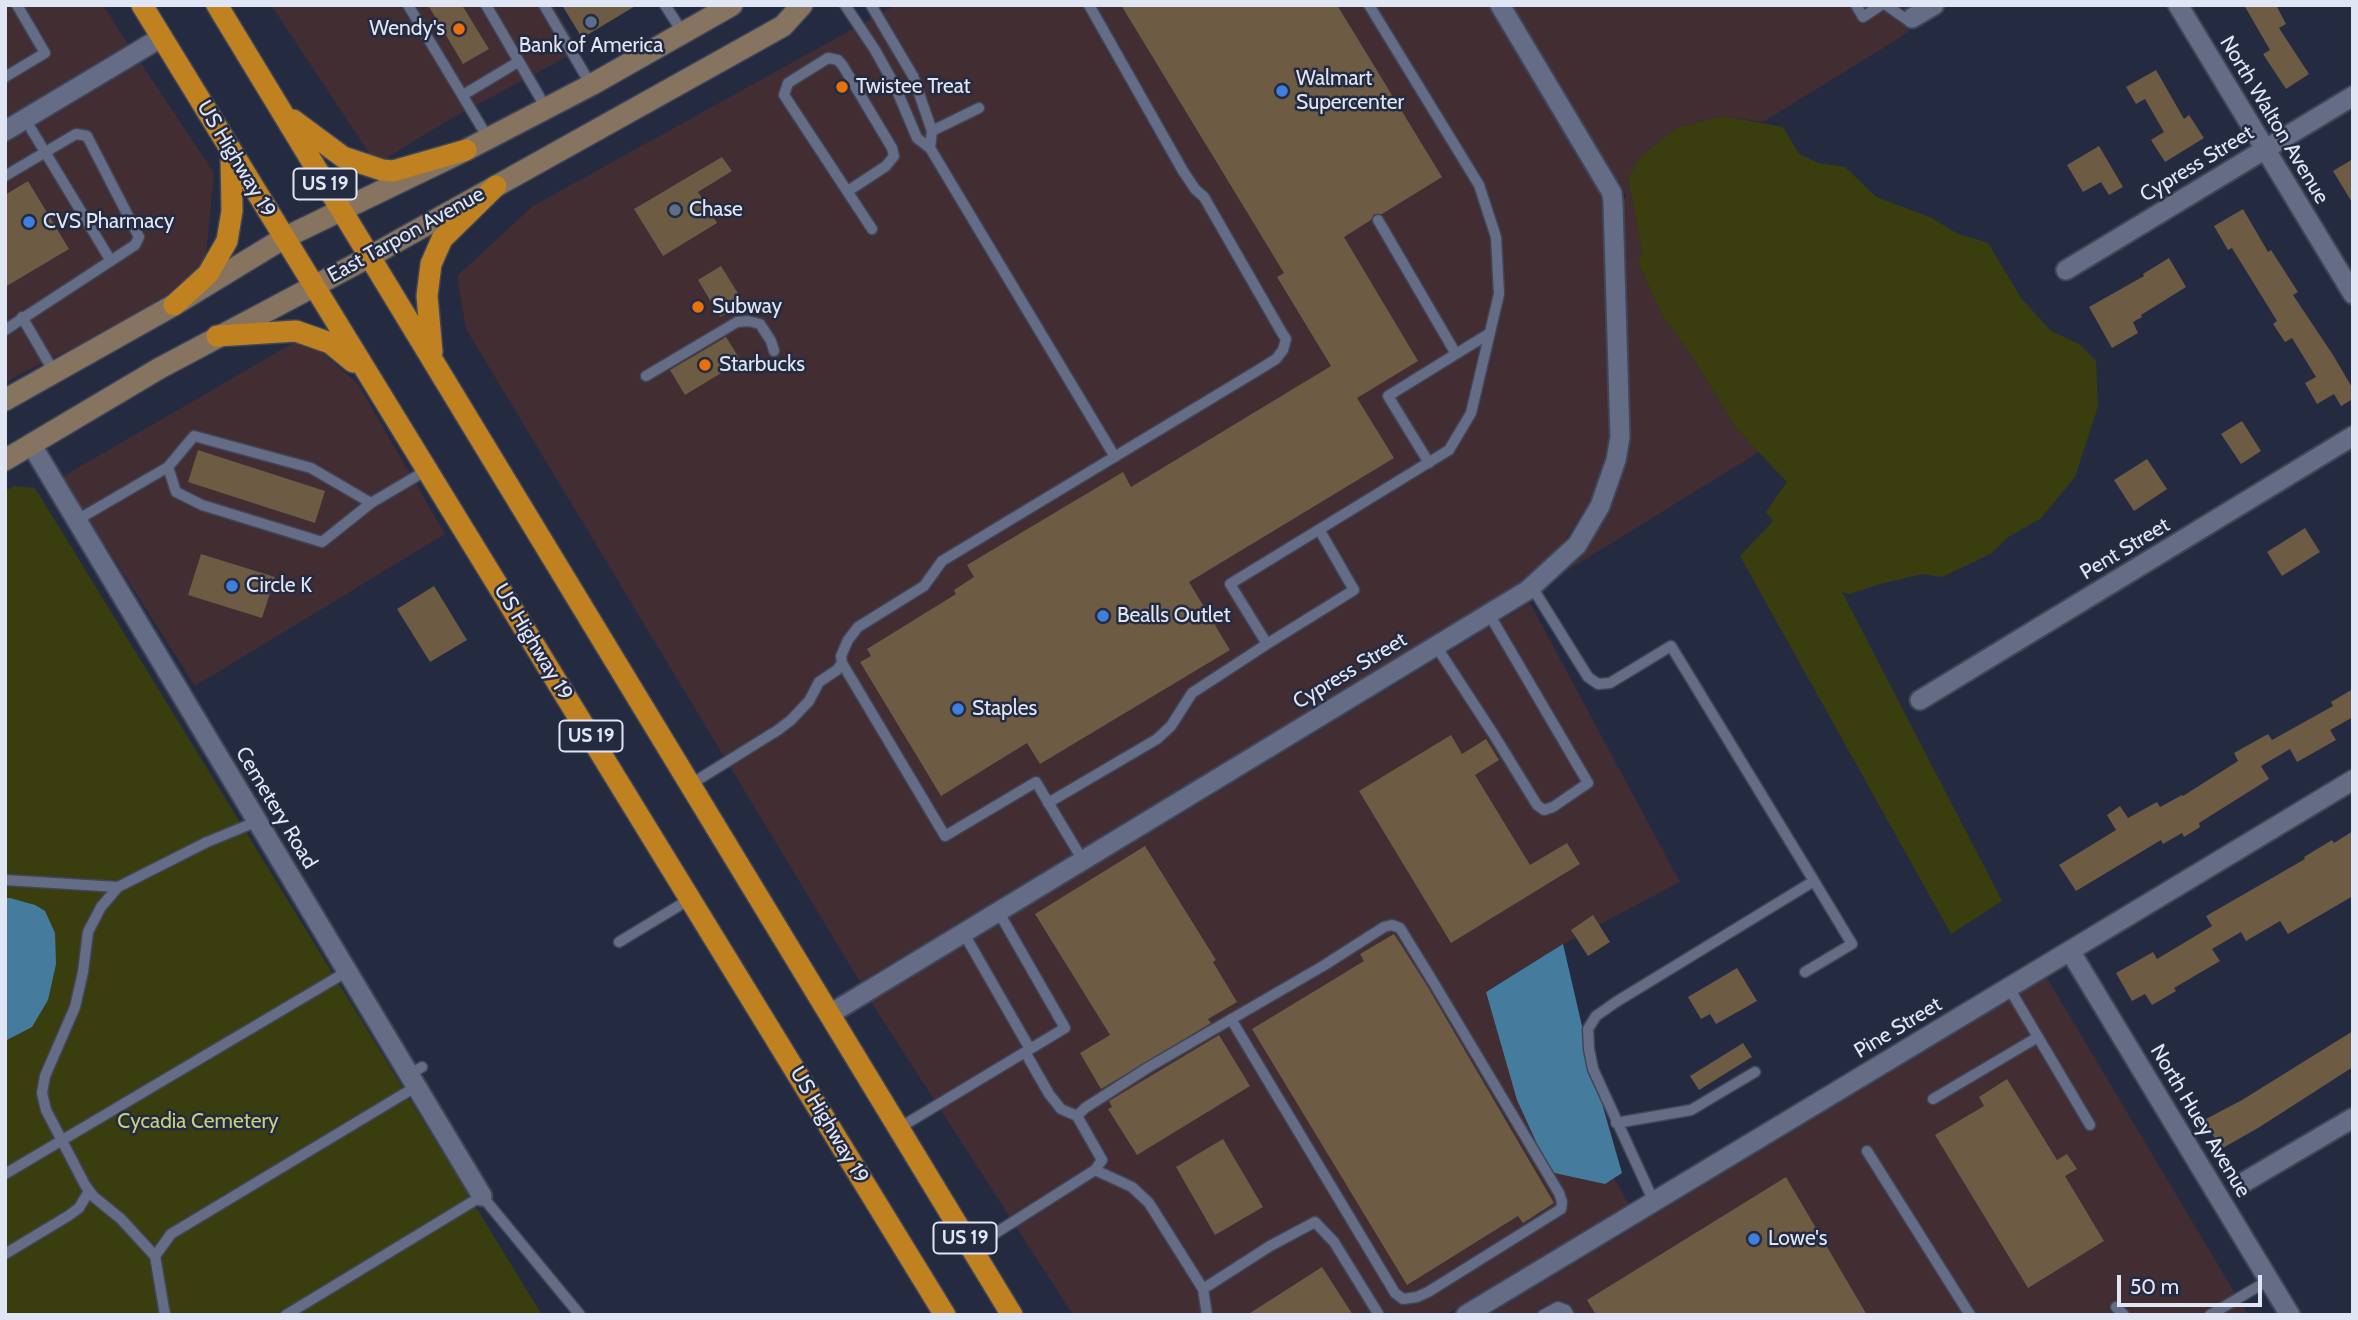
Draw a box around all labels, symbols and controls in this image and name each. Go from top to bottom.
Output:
marker: Bank of America [583,14,599,30]
place label: Wendy's [369,16,445,42]
marker: Wendy's [451,21,467,37]
street label: North Walton Avenue [2214,31,2334,209]
place label: Bank of America [519,33,663,59]
place label: Walmart Supercenter [1296,66,1404,116]
place label: Twistee Treat [856,74,971,100]
marker: Twistee Treat [834,79,850,95]
marker: Walmart Supercenter [1274,83,1290,99]
street label: US Highway 19 [191,96,281,222]
street label: Cypress Street [2136,120,2258,208]
road number: US 19 [294,168,356,200]
street label: East Tarpon Avenue [323,182,489,288]
place label: Chase [689,197,743,223]
marker: Chase [667,202,683,218]
place label: CVS Pharmacy [43,209,174,235]
marker: CVS Pharmacy [21,214,37,230]
place label: Subway [712,294,782,320]
marker: Subway [690,299,706,315]
place label: Starbucks [719,352,805,378]
marker: Starbucks [697,357,713,373]
street label: Pent Street [2076,512,2174,586]
place label: Circle K [246,573,312,599]
marker: Circle K [224,578,240,594]
street label: US Highway 19 [488,579,578,705]
place label: Bealls Outlet [1117,603,1231,629]
marker: Bealls Outlet [1095,608,1111,624]
street label: Cypress Street [1289,627,1411,715]
place label: Staples [972,696,1037,722]
marker: Staples [950,701,966,717]
road number: US 19 [560,720,622,751]
street label: Cemetery Road [230,742,322,874]
street label: Pine Street [1850,992,1946,1064]
street label: North Huey Avenue [2144,1040,2256,1202]
street label: US Highway 19 [784,1062,874,1188]
park label: Cycadia Cemetery [117,1109,279,1135]
road number: US 19 [934,1222,996,1254]
place label: Lowe's [1768,1226,1827,1252]
marker: Lowe's [1746,1231,1762,1247]
scale bar [2120,1260,2265,1304]
text: 50 m [2130,1274,2179,1299]

